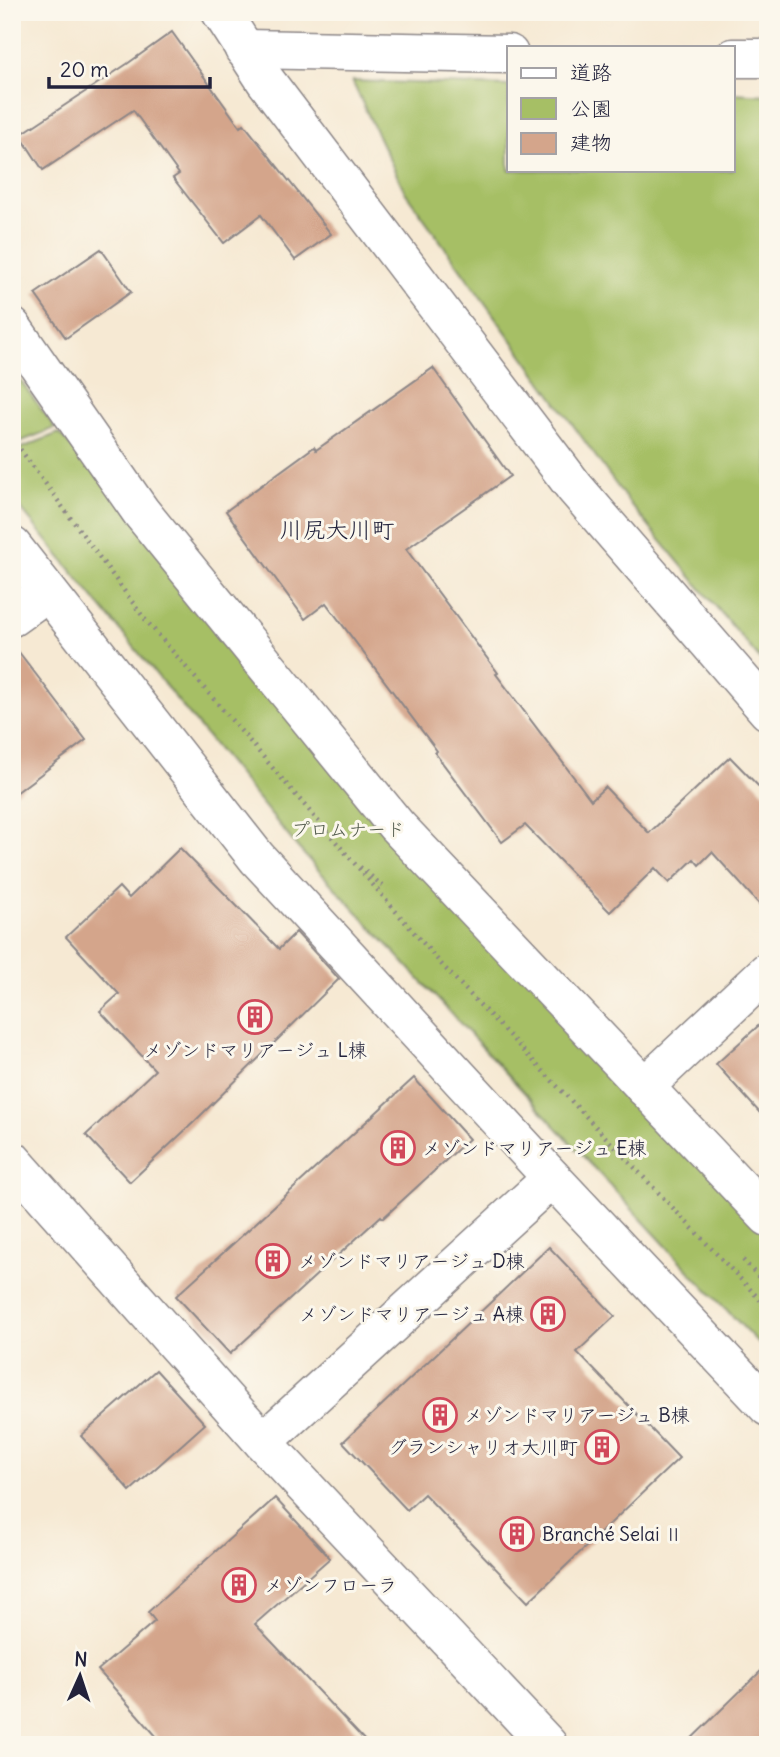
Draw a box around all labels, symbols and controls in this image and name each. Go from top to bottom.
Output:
scale bar [49,46,210,90]
legend [507,46,734,172]
text: 20 m [60,56,109,83]
text: 道路 [570,59,612,86]
text: 公園 [570,95,612,122]
text: 建物 [570,129,612,156]
district label: 川尻大川町 [280,515,395,544]
park label: プロムナード [291,817,405,841]
building icon: メゾンドマリアージュ L棟 [236,998,274,1036]
place label: メゾンドマリアージュ L棟 [143,1038,367,1062]
building icon: メゾンドマリアージュ E棟 [379,1129,417,1167]
place label: メゾンドマリアージュ E棟 [422,1136,646,1160]
building icon: メゾンドマリアージュ D棟 [254,1242,292,1280]
place label: メゾンドマリアージュ D棟 [298,1249,525,1273]
building icon: メゾンドマリアージュ A棟 [529,1295,567,1333]
place label: メゾンドマリアージュ A棟 [299,1302,524,1326]
building icon: メゾンドマリアージュ B棟 [421,1396,459,1434]
place label: メゾンドマリアージュ B棟 [464,1403,690,1427]
building icon: グランシャリオ大川町 [583,1428,621,1466]
place label: グランシャリオ大川町 [388,1435,578,1459]
building icon: Branché Selai Ⅱ [498,1515,536,1553]
place label: Branché Selai Ⅱ [542,1522,683,1546]
building icon: メゾンフローラ [220,1566,258,1604]
place label: メゾンフローラ [264,1573,397,1597]
north arrow [46,1642,116,1712]
text: N [74,1647,88,1671]

